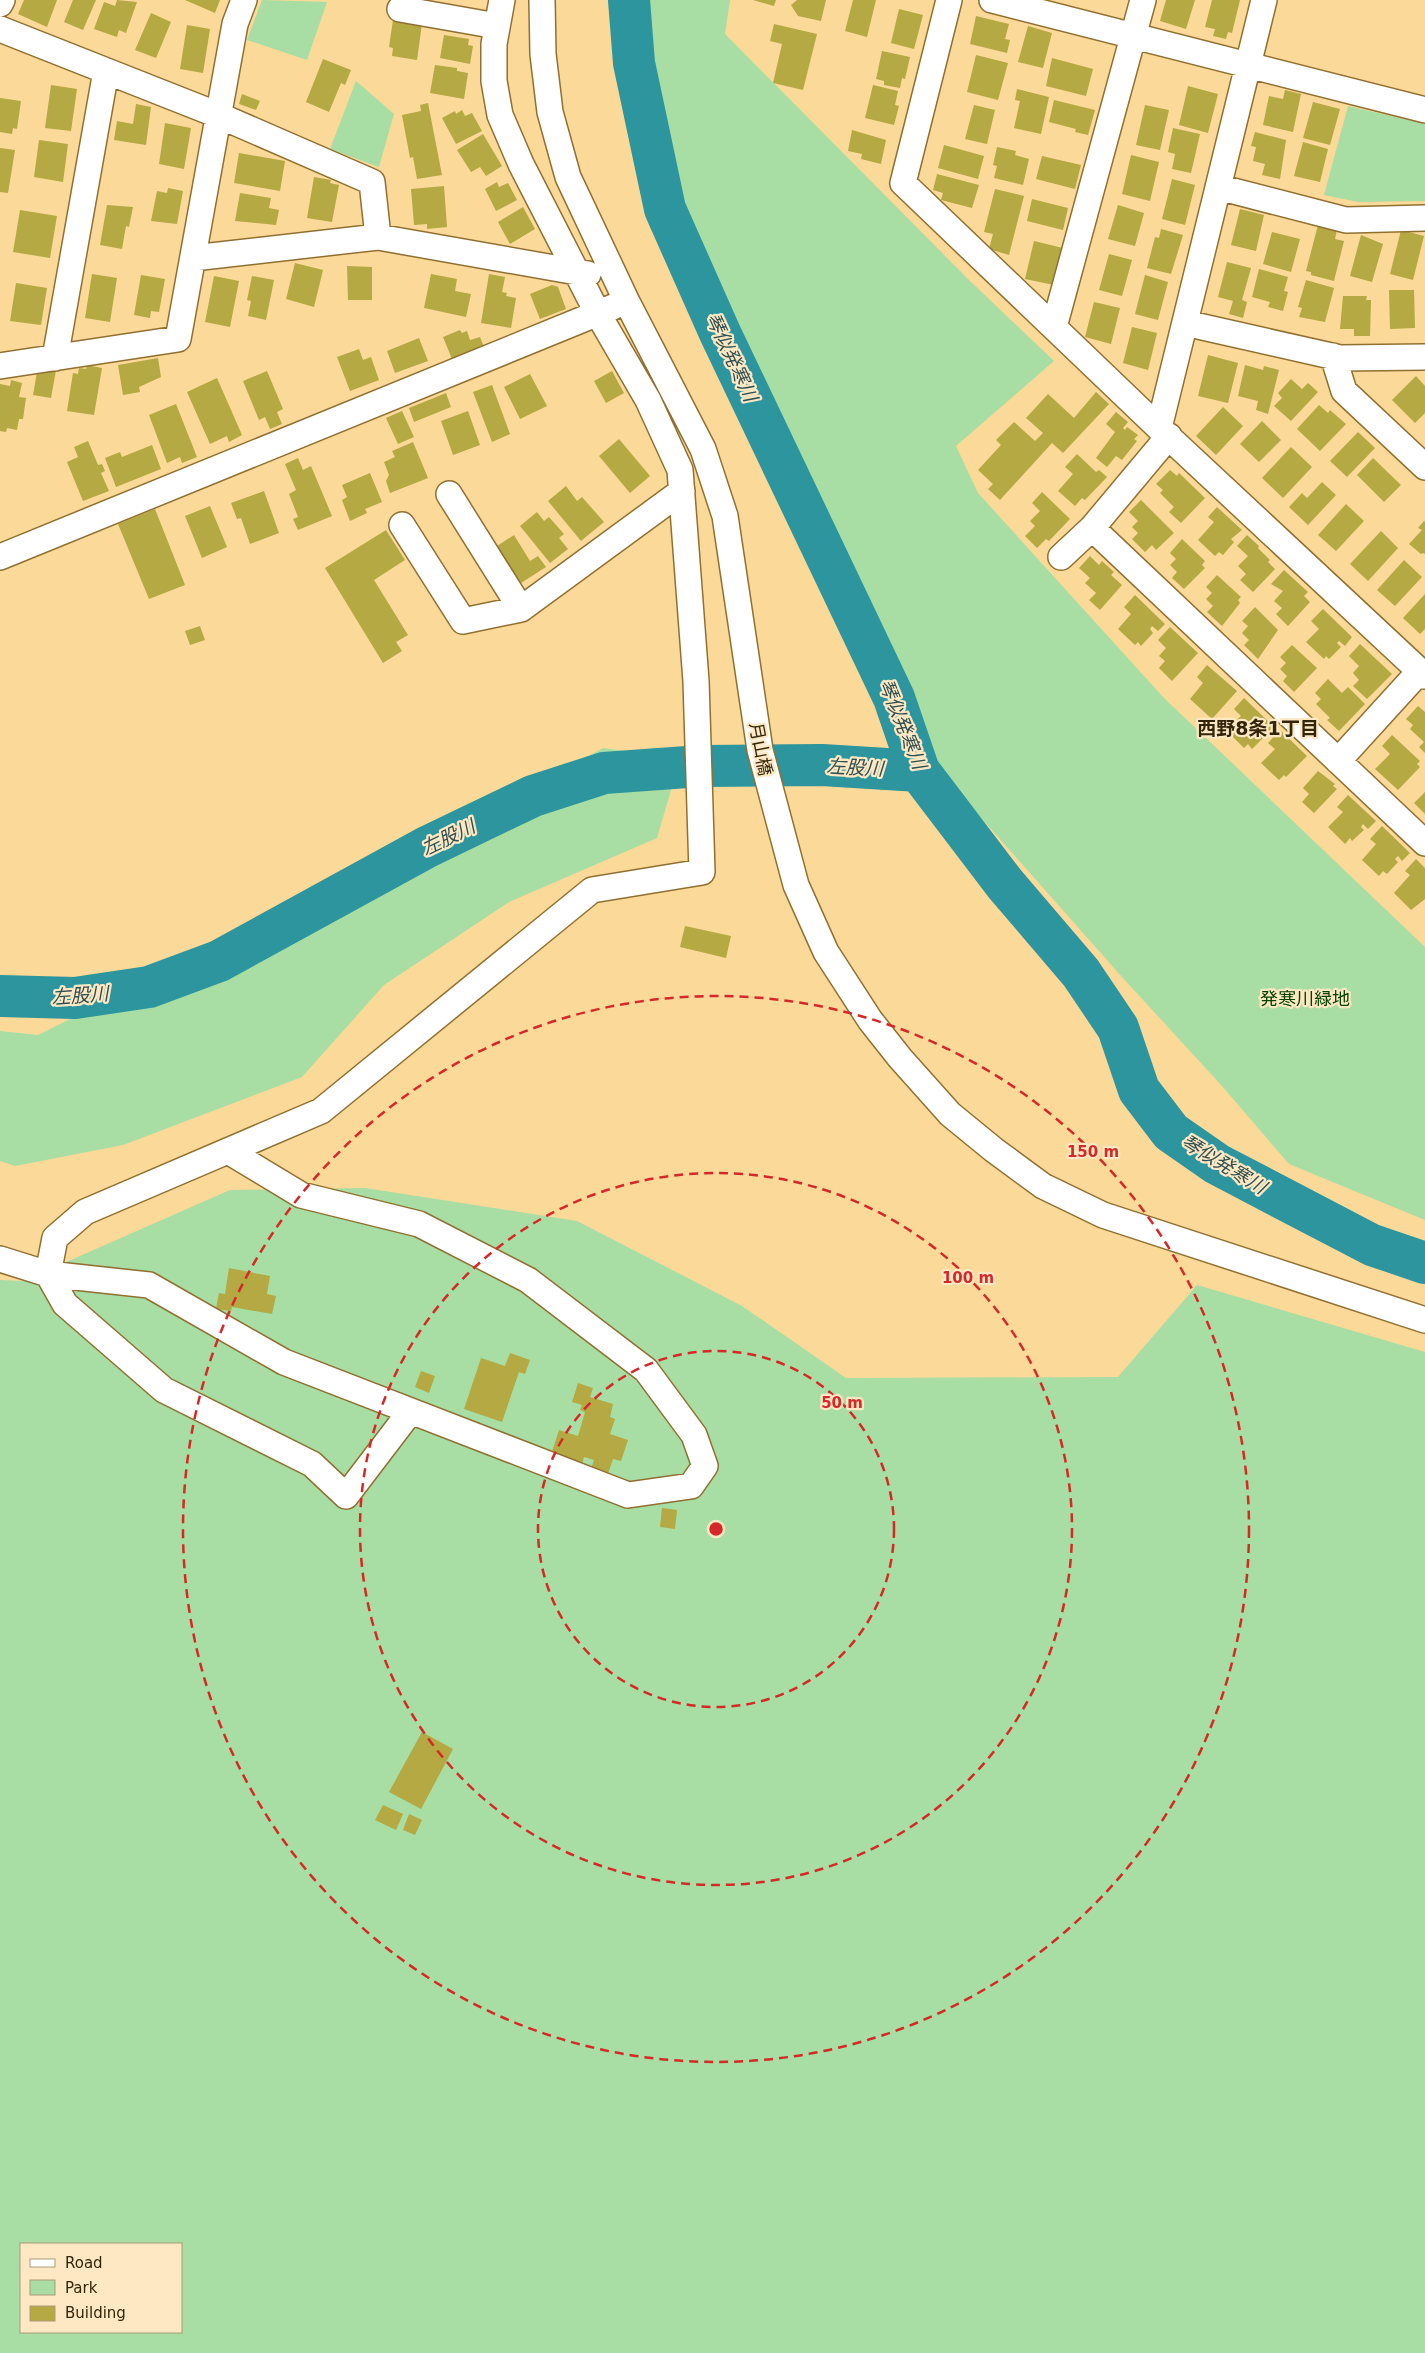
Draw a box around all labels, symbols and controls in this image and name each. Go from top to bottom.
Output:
water label: 琴似発寒川 [702,309,763,407]
water label: 琴似発寒川 [875,676,932,774]
district label: 西野8条1丁目 [1197,717,1319,739]
street label: 月山橋 [746,720,776,778]
water label: 左股川 [826,755,886,780]
water label: 左股川 [418,814,480,859]
water label: 左股川 [51,982,111,1008]
park label: 発寒川緑地 [1260,988,1350,1009]
water label: 琴似発寒川 [1178,1130,1272,1199]
text: 150 m [1067,1143,1119,1161]
text: 100 m [942,1269,994,1287]
text: 50 m [821,1394,863,1412]
centre of rings [707,1520,725,1538]
legend [20,2243,182,2333]
text: Road [65,2254,103,2272]
text: Park [65,2279,98,2297]
text: Building [65,2304,126,2322]

